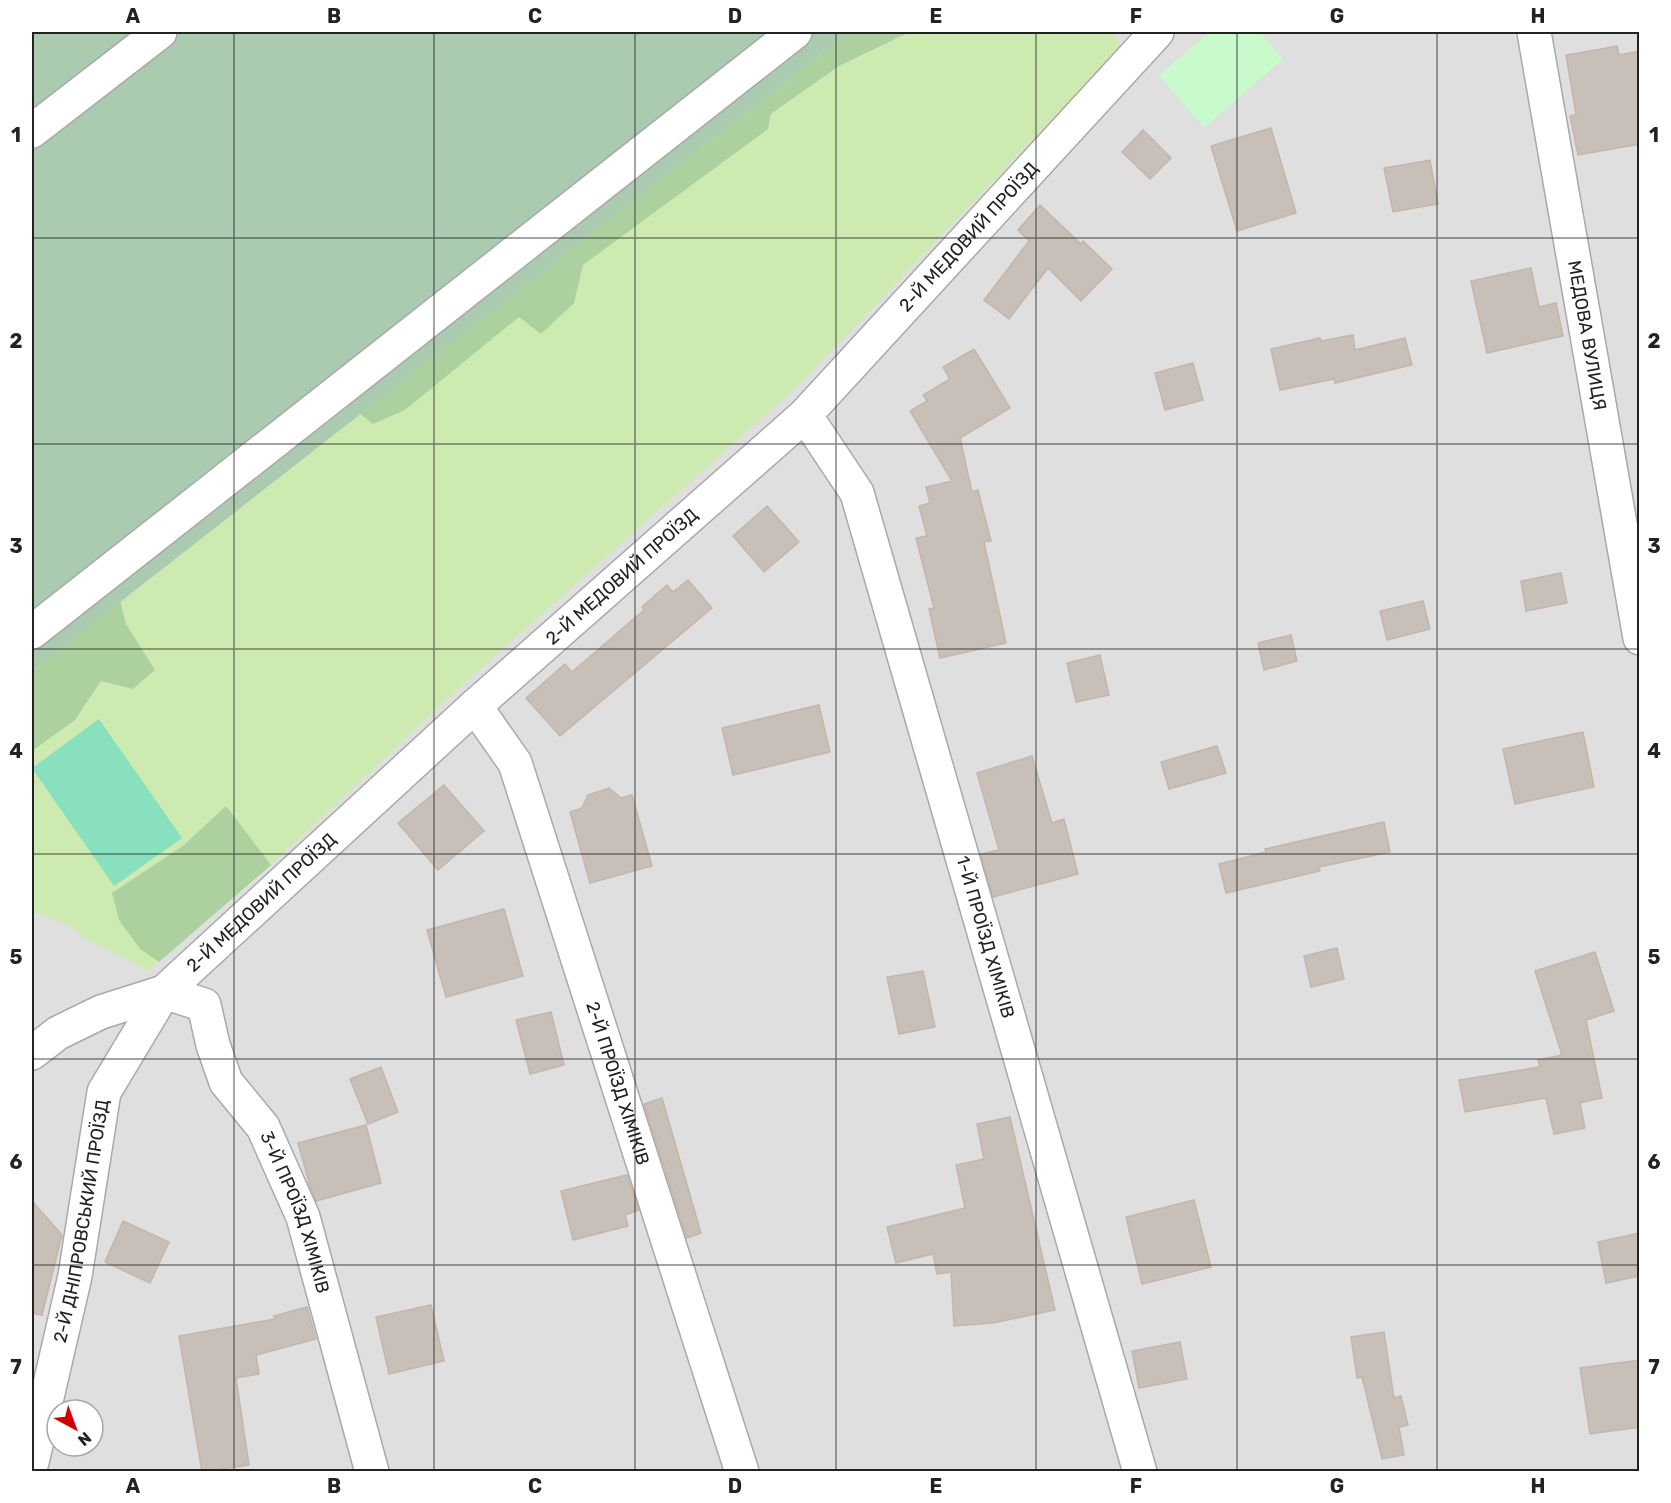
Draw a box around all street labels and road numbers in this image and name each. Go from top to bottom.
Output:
street label: 2-Й МЕДОВИЙ ПРОЇЗД [894,157,1043,316]
street label: МЕДОВА ВУЛИЦЯ [1563,259,1611,412]
street label: 2-Й МЕДОВИЙ ПРОЇЗД [541,504,703,649]
street label: 2-Й МЕДОВИЙ ПРОЇЗД [182,828,341,977]
street label: 1-Й ПРОЇЗД ХІМІКІВ [951,853,1019,1021]
street label: 2-Й ПРОЇЗД ХІМІКІВ [581,999,654,1168]
street label: 2-Й ДНІПРОВСЬКИЙ ПРОЇЗД [49,1098,114,1345]
street label: 3-Й ПРОЇЗД ХІМІКІВ [255,1128,334,1296]

